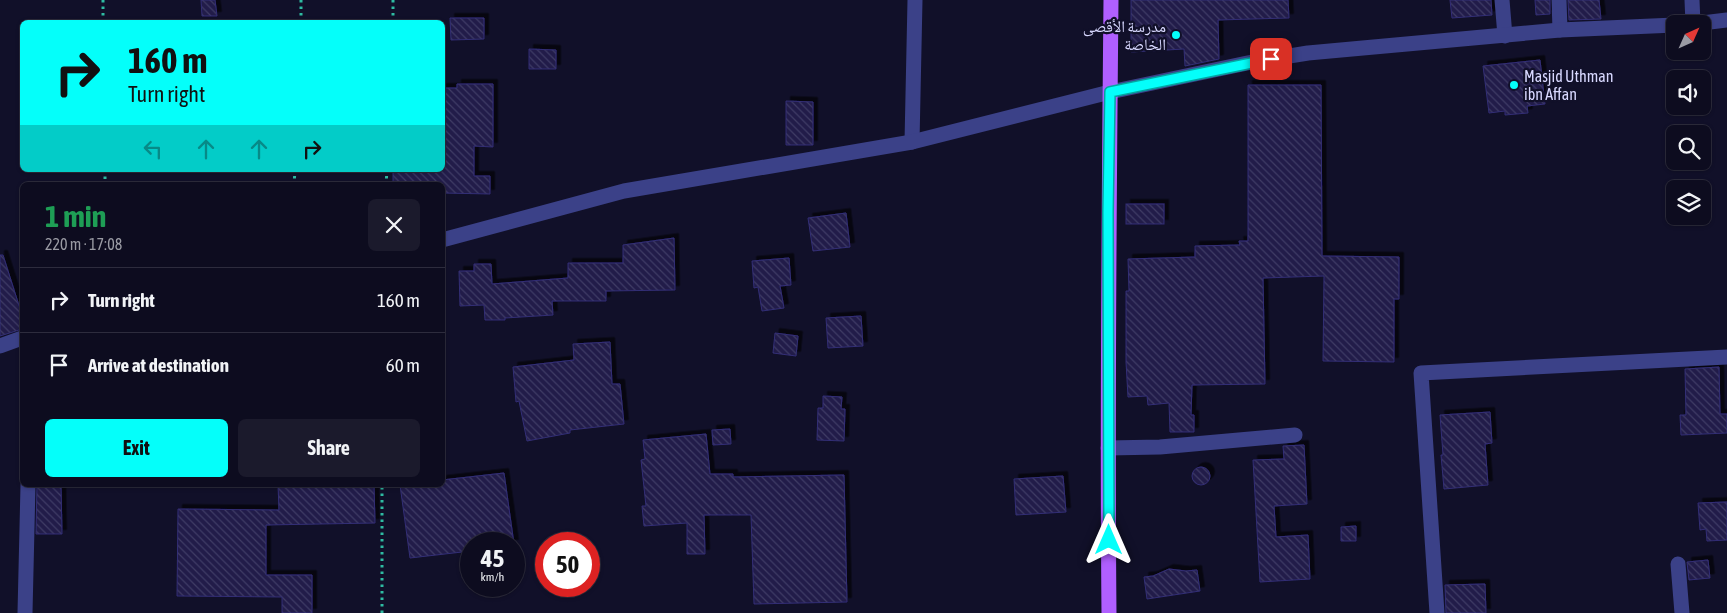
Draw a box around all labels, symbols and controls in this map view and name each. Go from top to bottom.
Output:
north arrow [1666,15,1711,60]
map controls [1666,15,1711,225]
place label: مدرسة الأقصى الخاصة [1083,17,1166,53]
marker: مدرسة الأقصى الخاصة [1170,29,1182,41]
pin [1250,38,1292,80]
icon: right [45,40,110,105]
text: 160 m [128,40,207,80]
icon: arrive [1257,45,1285,73]
place label: Masjid Uthman ibn Affan [1524,67,1613,103]
button: sound [1666,70,1711,115]
marker: Masjid Uthman ibn Affan [1508,79,1520,91]
text: Turn right [128,81,205,107]
button: search [1666,125,1711,170]
icon: left [139,135,167,163]
icon: ahead [192,135,220,163]
icon: ahead [245,135,273,163]
icon: right [298,135,326,163]
button: layers [1666,180,1711,225]
text: 1 min [45,199,106,233]
button: close [368,199,420,251]
text: 220 m · 17:08 [45,235,122,253]
icon: right [45,286,73,314]
text: Turn right [88,289,155,311]
text: 160 m [377,289,420,311]
icon: arrive [45,351,73,379]
text: Arrive at destination [88,354,229,376]
text: 60 m [386,354,420,376]
button: Exit [45,419,228,477]
button: Share [238,419,420,477]
position arrow [1082,513,1134,565]
speed limit sign: 50 [535,532,600,597]
text: 45 [481,544,504,572]
text: km/h [481,570,504,584]

